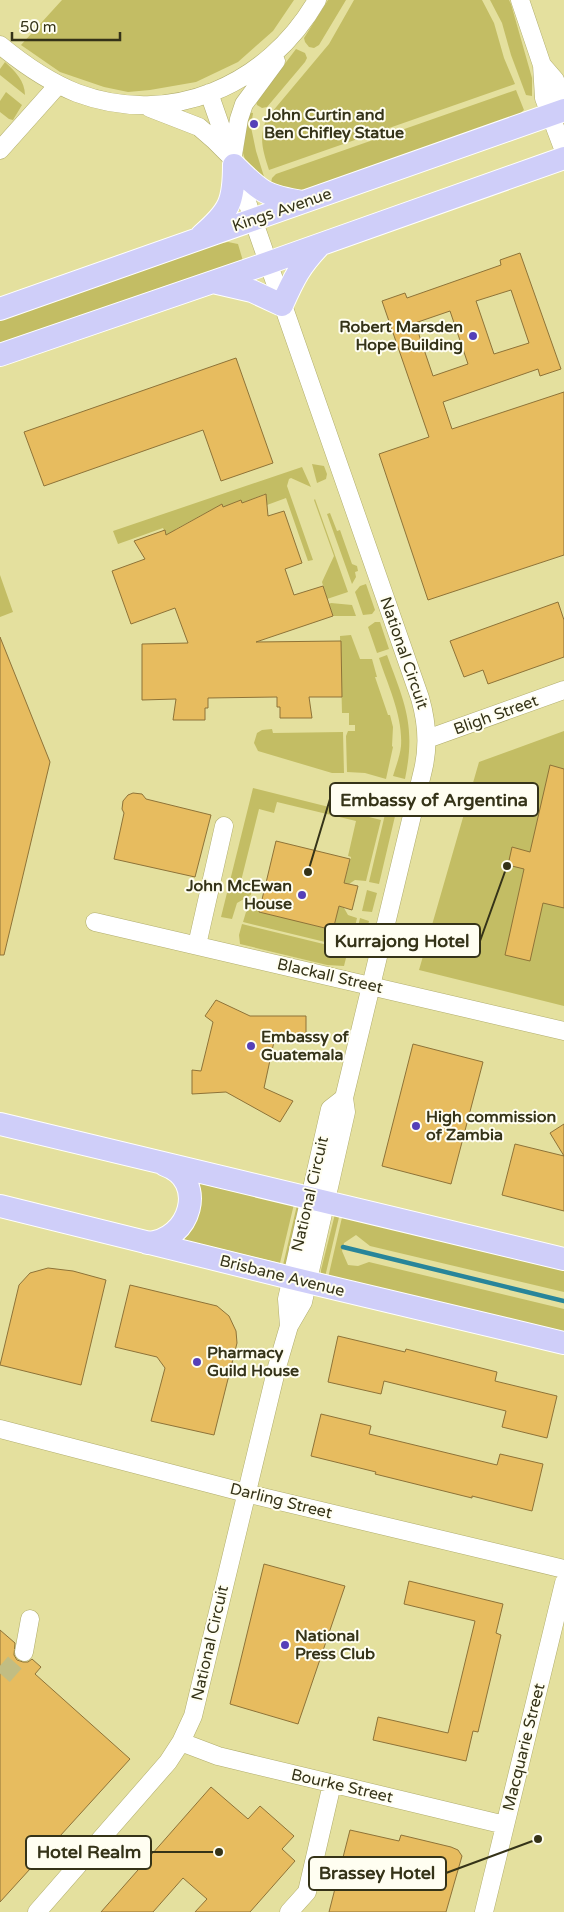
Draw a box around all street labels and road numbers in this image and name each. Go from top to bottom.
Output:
street label: Kings Avenue [230,184,334,236]
street label: National Circuit [375,594,433,712]
street label: Bligh Street [451,690,541,740]
street label: Blackall Street [275,954,385,998]
street label: National Circuit [287,1134,333,1254]
street label: Brisbane Avenue [217,1251,347,1301]
street label: Darling Street [228,1479,334,1523]
street label: National Circuit [187,1583,233,1703]
street label: Macquarie Street [498,1681,550,1813]
street label: Bourke Street [289,1765,395,1807]

